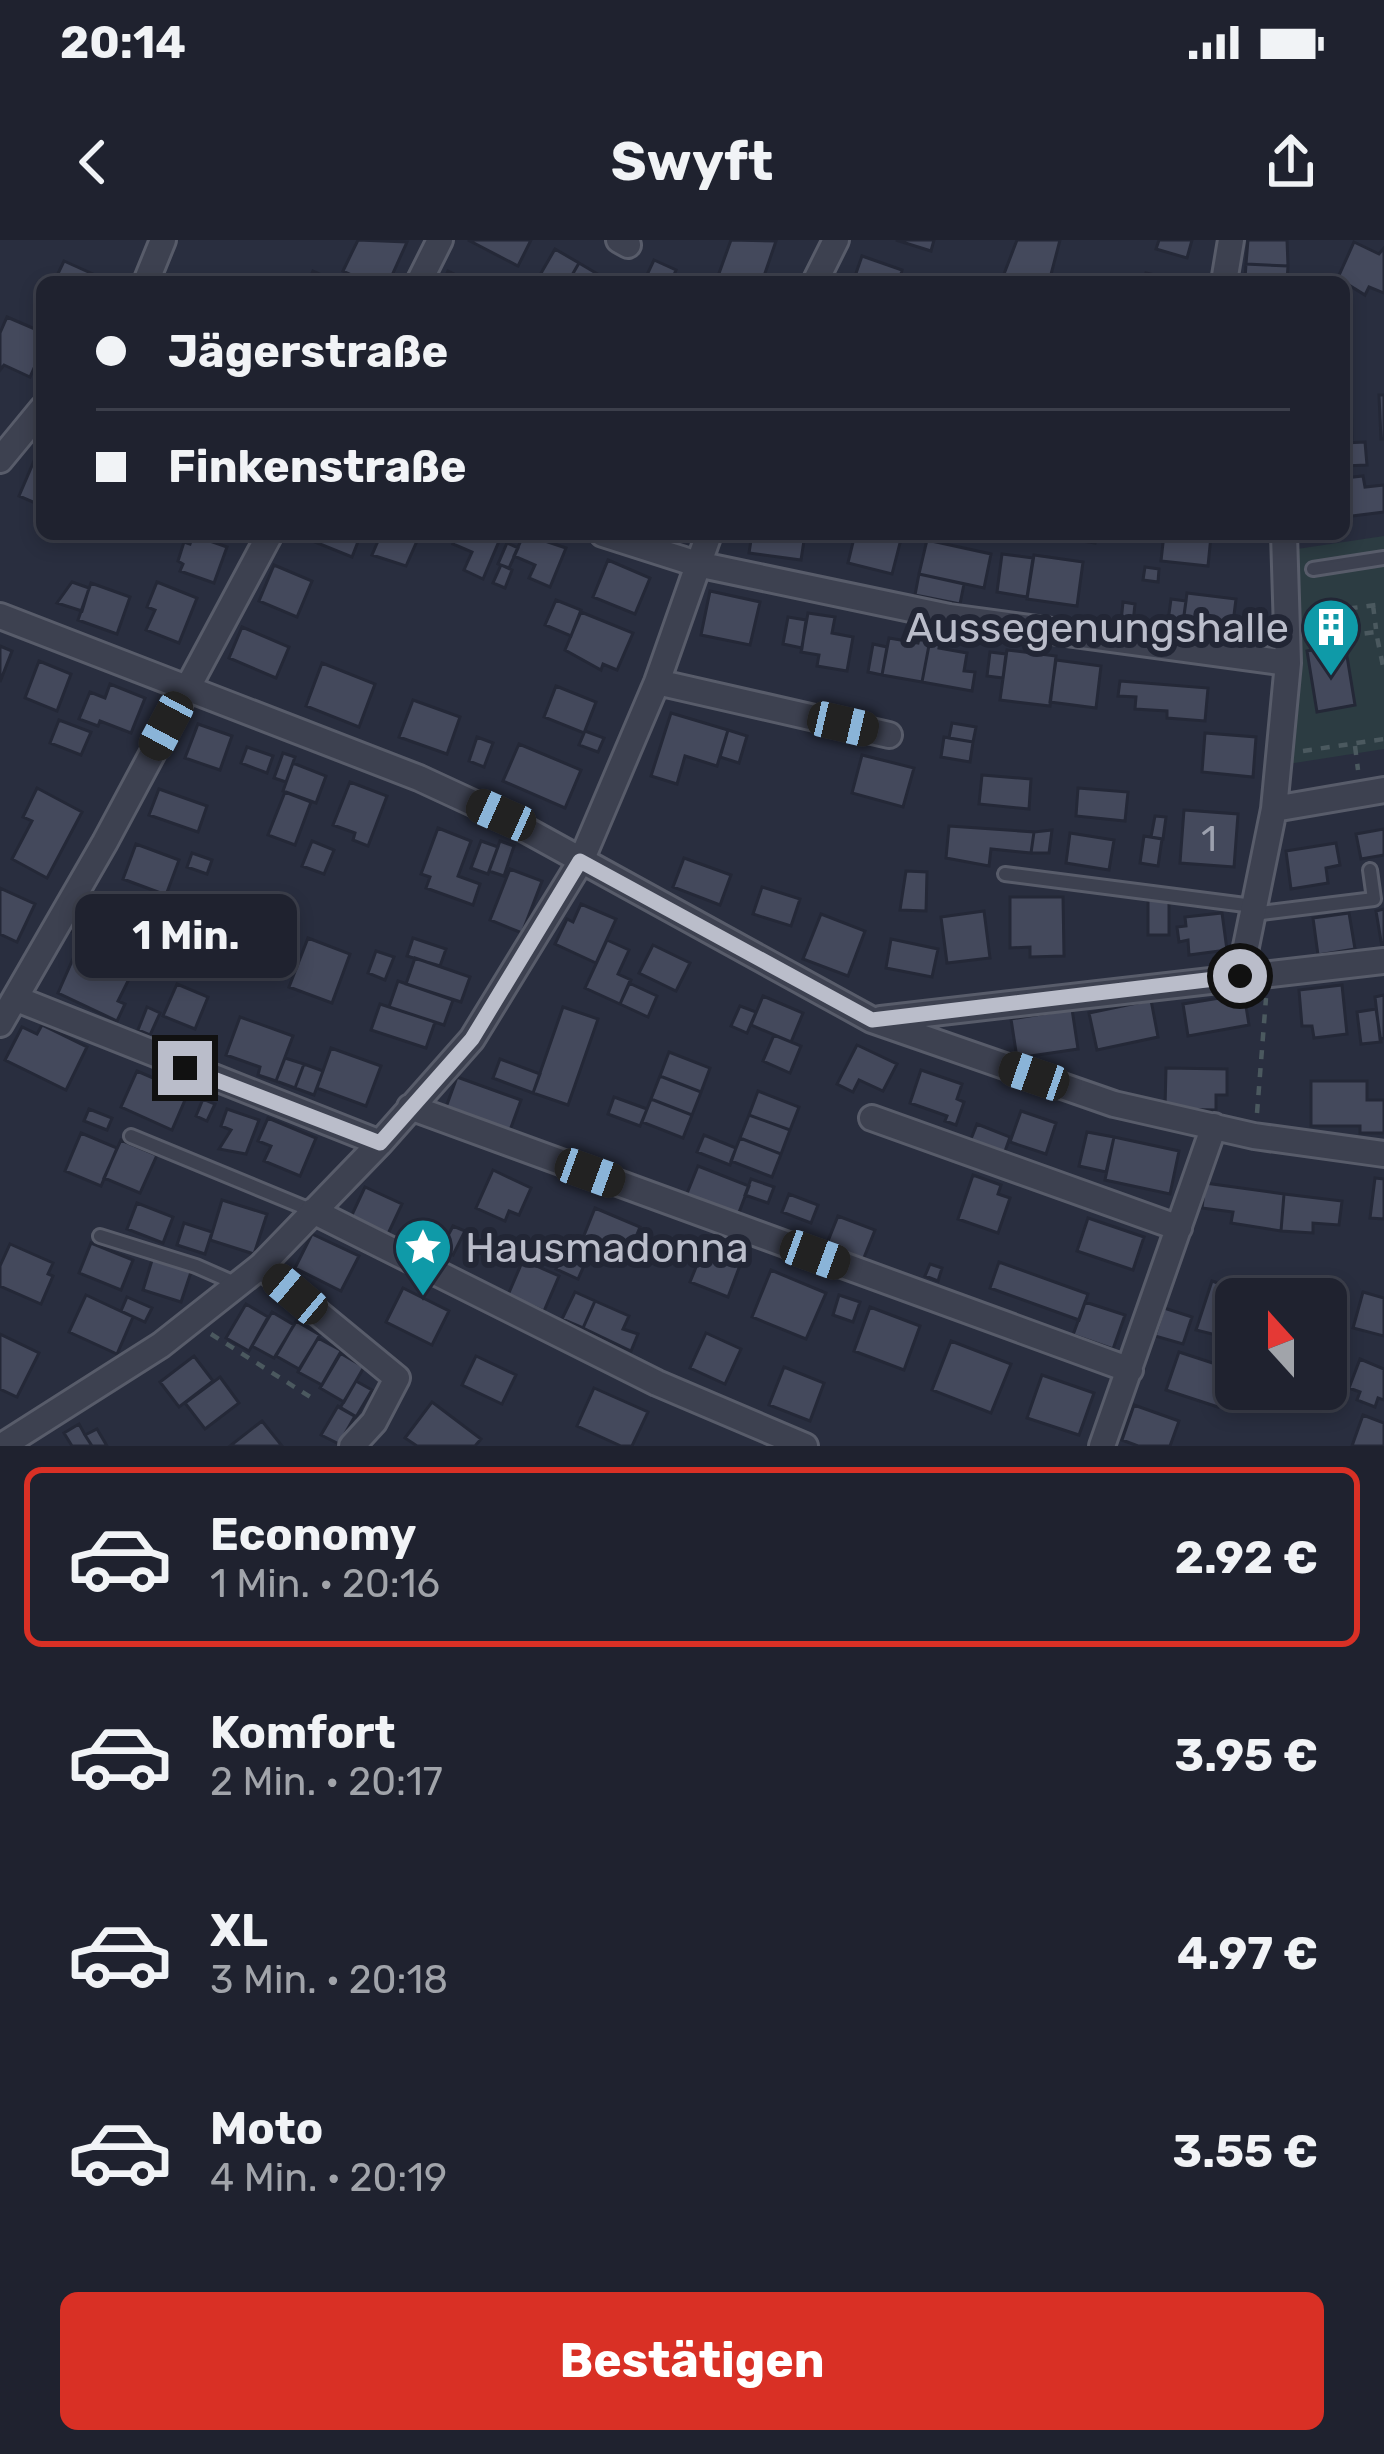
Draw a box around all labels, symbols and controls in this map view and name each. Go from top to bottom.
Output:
text: 20:14 [60,16,186,69]
icon: back [60,129,126,195]
icon: share [1258,129,1324,195]
text: Swyft [611,130,773,194]
text: Jägerstraße [168,325,448,378]
text: Finkenstraße [168,440,466,493]
building icon: Aussegenungshalle [1300,596,1362,678]
place label: Aussegenungshalle [906,603,1289,653]
car [133,686,199,766]
car [804,698,882,750]
car [461,784,541,846]
house number: 1 [1201,817,1217,860]
callout: 1 Min. [74,894,296,978]
text: 1 Min. [132,913,240,959]
route start [1213,949,1267,1003]
route end [158,1041,212,1095]
car [994,1047,1074,1105]
car [550,1144,630,1202]
place icon: Hausmadonna [392,1216,454,1298]
place label: Hausmadonna [465,1223,749,1273]
car [775,1226,855,1284]
car [256,1257,334,1331]
north arrow [1215,1278,1347,1410]
map controls [1215,1278,1347,1410]
icon: car [66,1503,174,1611]
text: Economy [210,1508,416,1561]
text: 2.92 € [1175,1531,1318,1584]
text: 1 Min. · 20:16 [210,1561,440,1607]
icon: car [66,1701,174,1809]
text: Komfort [210,1706,396,1759]
text: 3.95 € [1175,1729,1318,1782]
text: 2 Min. · 20:17 [210,1759,443,1805]
icon: car [66,1899,174,2007]
text: XL [210,1904,268,1957]
text: 4.97 € [1177,1927,1318,1980]
text: 3 Min. · 20:18 [210,1957,448,2003]
icon: car [66,2097,174,2205]
text: Moto [210,2102,323,2155]
text: 3.55 € [1173,2125,1318,2178]
text: 4 Min. · 20:19 [210,2155,447,2201]
button: Bestätigen [60,2292,1324,2430]

